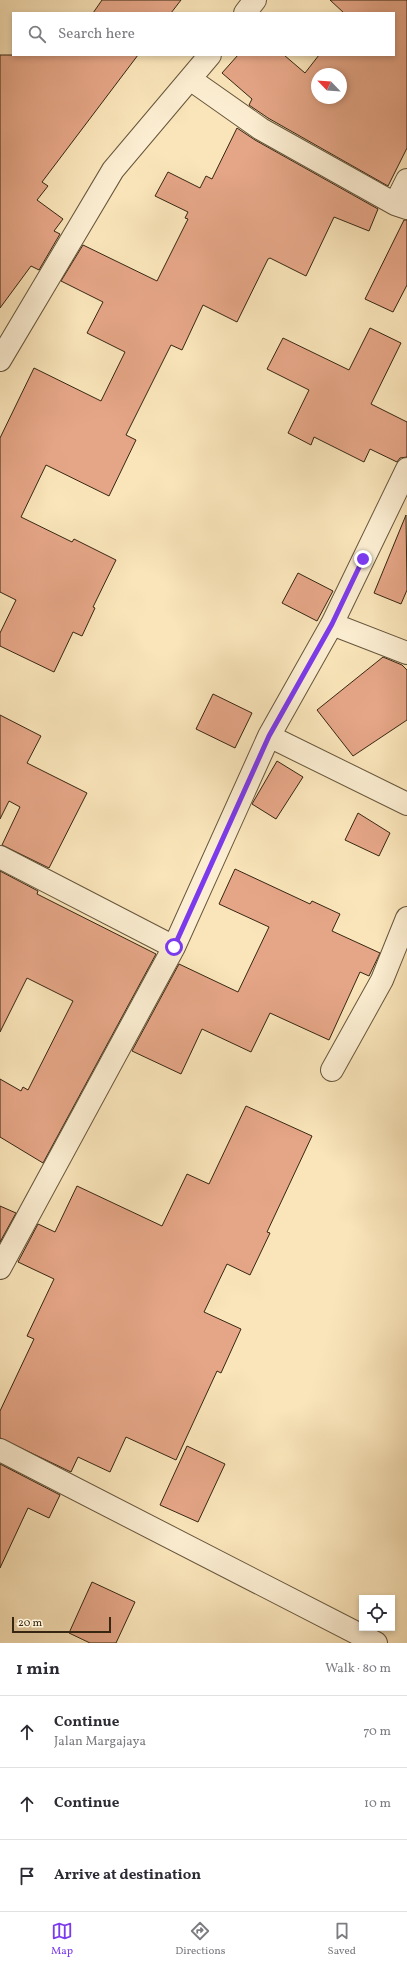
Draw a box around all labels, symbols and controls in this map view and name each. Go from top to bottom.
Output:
search box [12,12,395,56]
icon: search [26,23,48,45]
text: Search here [58,24,135,45]
north arrow [311,68,347,104]
route end [354,550,372,568]
route start [165,938,183,956]
map controls [359,1595,395,1631]
button: locate [359,1595,395,1631]
scale bar [12,1615,111,1634]
text: 20 m [18,1616,42,1631]
text: 1 min [16,1658,60,1681]
text: Walk · 80 m [325,1660,391,1678]
text: Continue [54,1712,119,1733]
icon: ahead [16,1721,38,1743]
text: 70 m [363,1723,391,1741]
text: Jalan Margajaya [54,1733,146,1751]
icon: ahead [16,1793,38,1815]
text: Continue [54,1793,119,1814]
text: 10 m [364,1795,391,1813]
icon: arrive [16,1865,38,1887]
text: Arrive at destination [54,1865,201,1886]
tab: Map [51,1920,73,1959]
tab: Directions [175,1920,226,1959]
tab: Saved [328,1920,356,1959]

